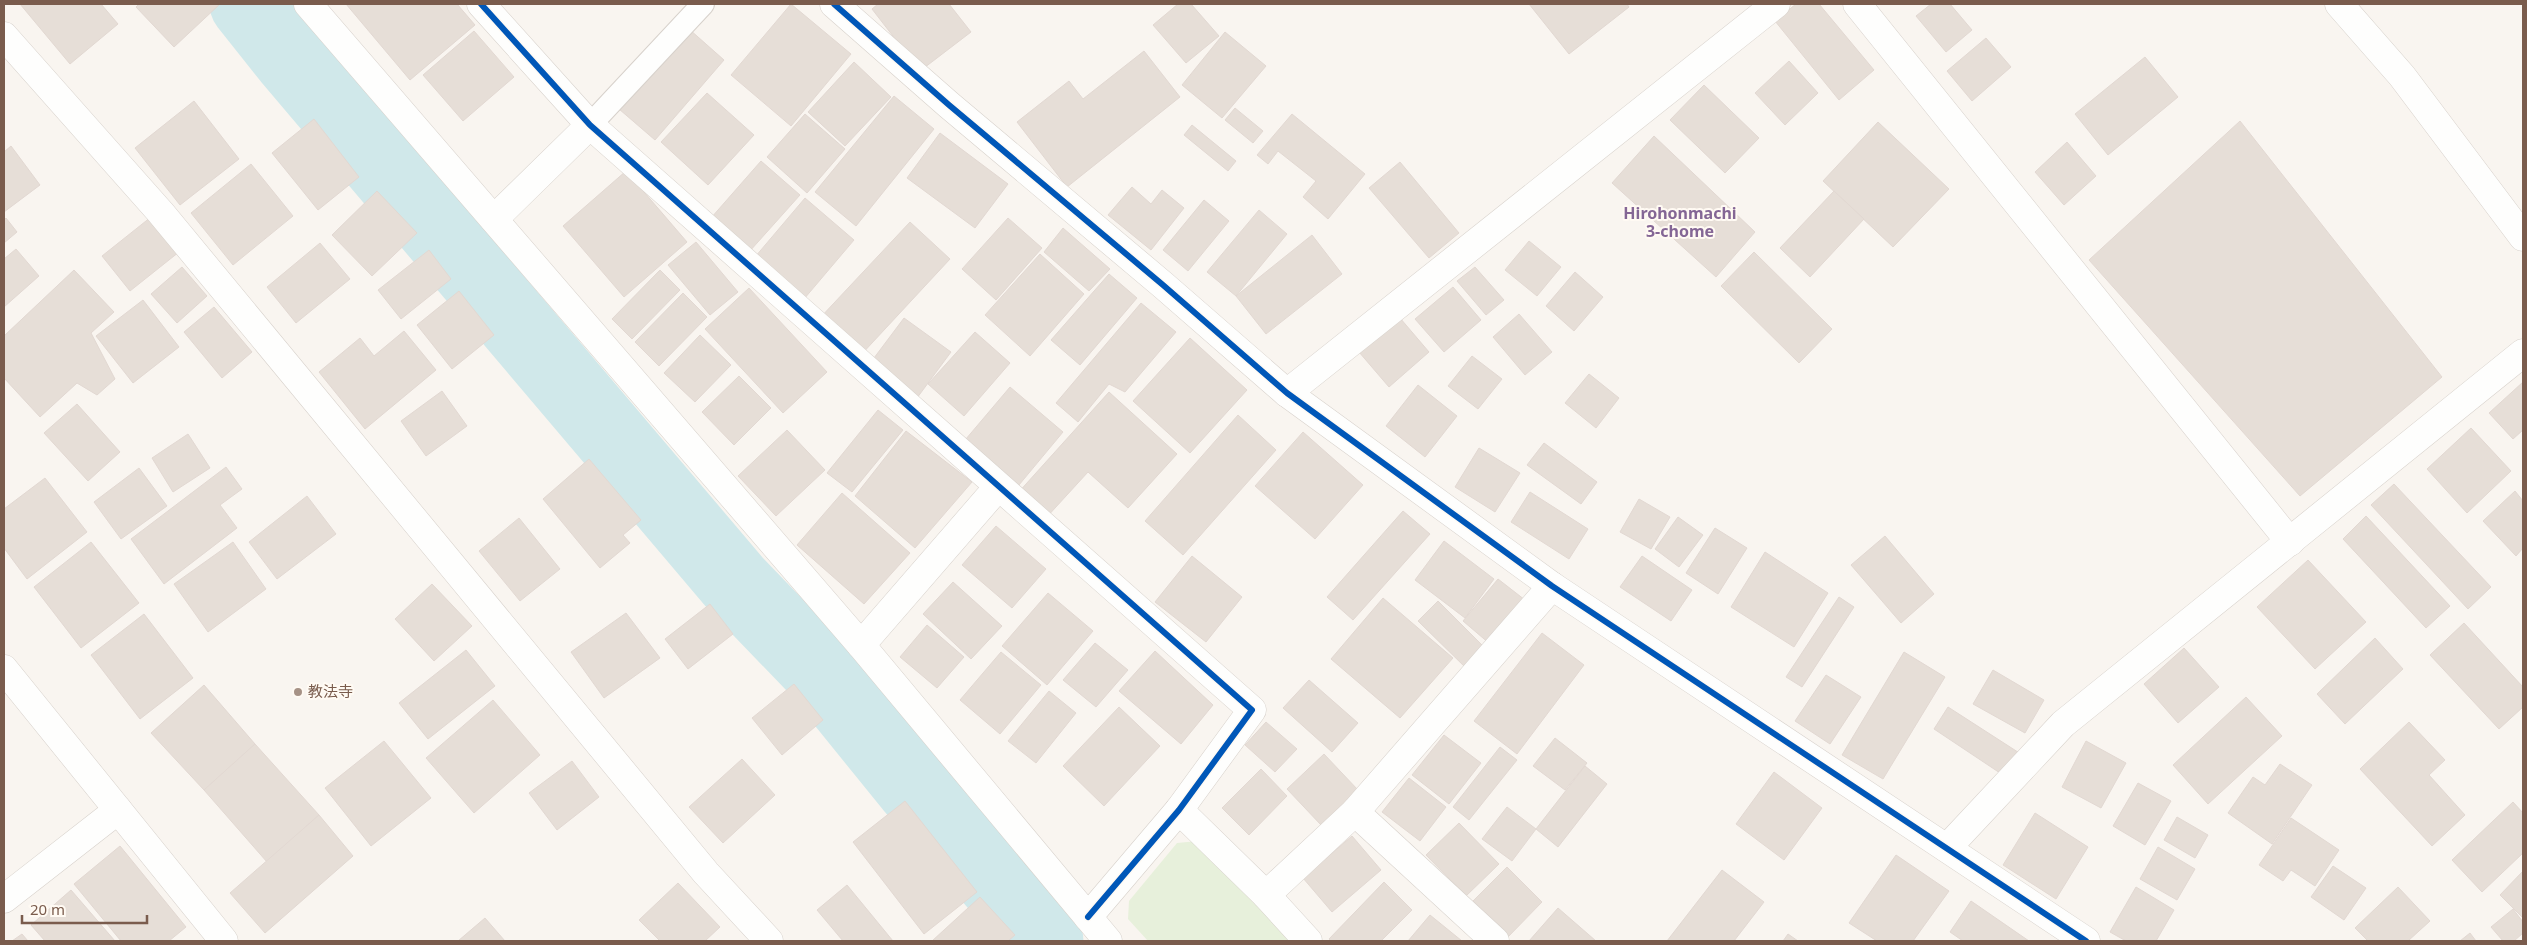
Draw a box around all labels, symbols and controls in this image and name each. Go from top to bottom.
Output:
district label: Hirohonmachi 3-chome [1623,202,1737,242]
place label: 教法寺 [308,681,353,701]
marker: 教法寺 [292,686,304,698]
scale bar [22,892,148,924]
text: 20 m [30,899,65,919]

